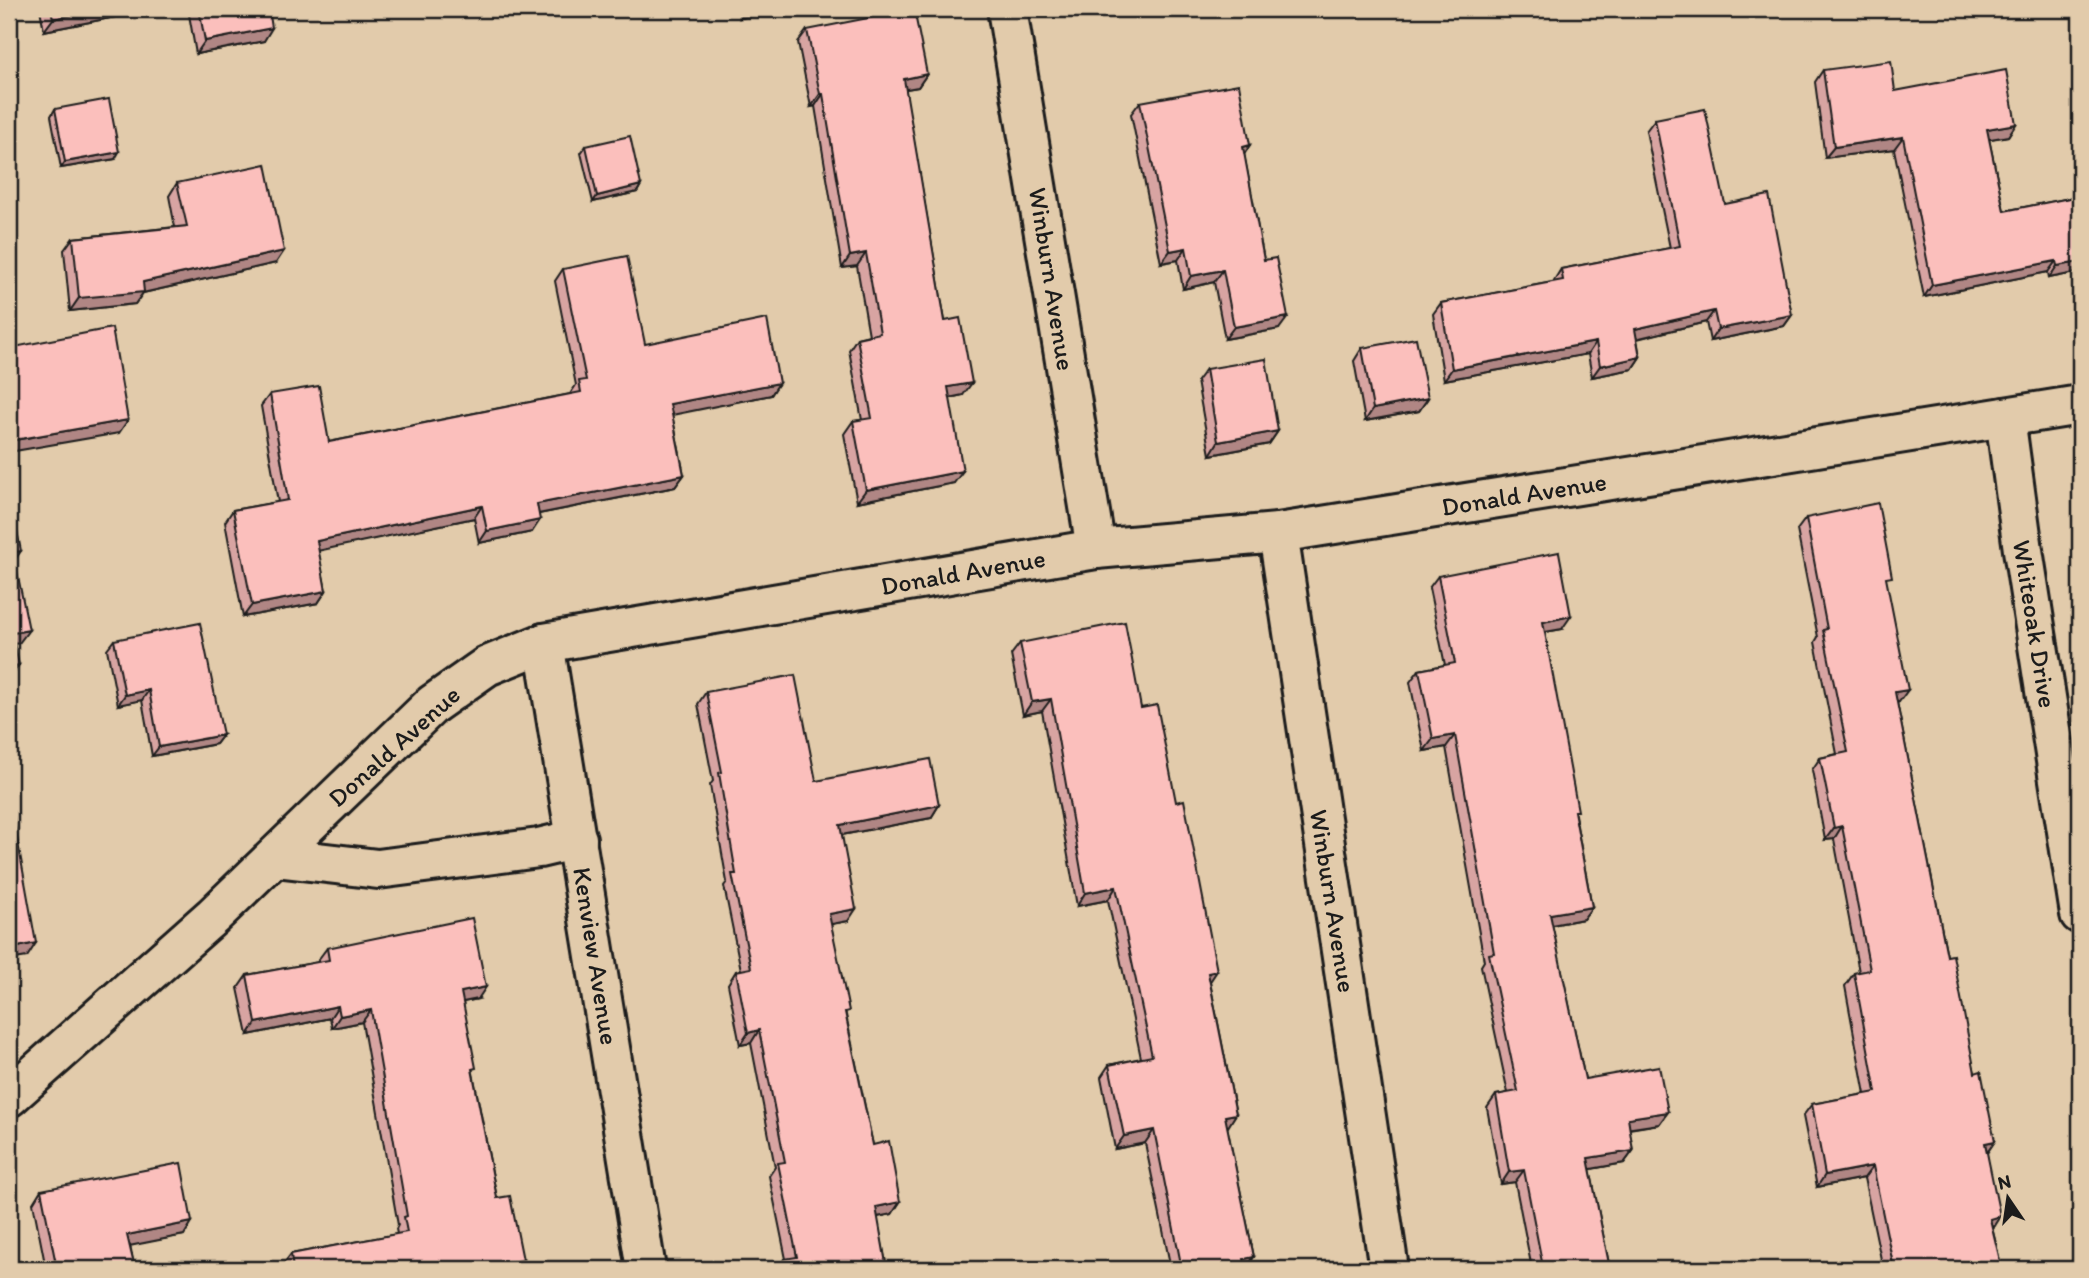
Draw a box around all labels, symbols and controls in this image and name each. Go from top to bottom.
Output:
street label: Winburn Avenue [1022,185,1082,373]
street label: Donald Avenue [1439,465,1609,523]
street label: Whiteoak Drive [2006,538,2064,710]
street label: Donald Avenue [878,542,1048,602]
street label: Donald Avenue [321,678,467,814]
street label: Winburn Avenue [1303,807,1363,995]
street label: Kenview Avenue [566,865,626,1047]
north arrow [1974,1162,2044,1232]
text: N [1995,1169,2013,1195]

